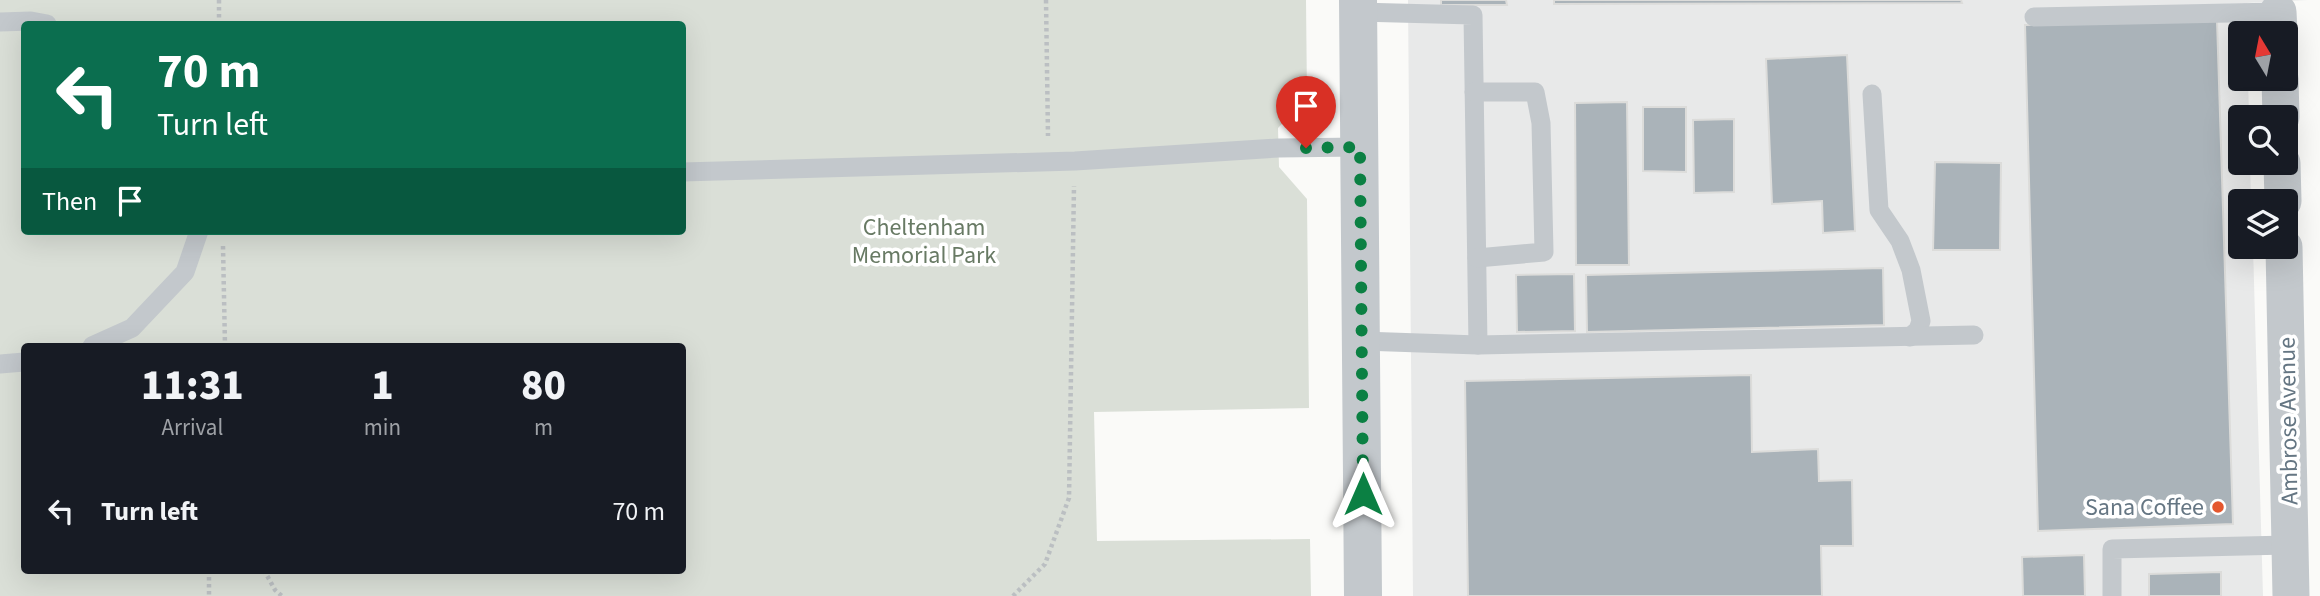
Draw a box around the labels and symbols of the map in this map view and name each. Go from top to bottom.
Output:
north arrow [2228,21,2298,91]
pin [1276,76,1336,148]
park label: Cheltenham Memorial Park [852,210,996,273]
street label: Ambrose Avenue [2270,337,2307,505]
position arrow [1326,457,1400,531]
place label: Sana Coffee [2085,490,2204,525]
marker: Sana Coffee [2210,499,2226,515]

